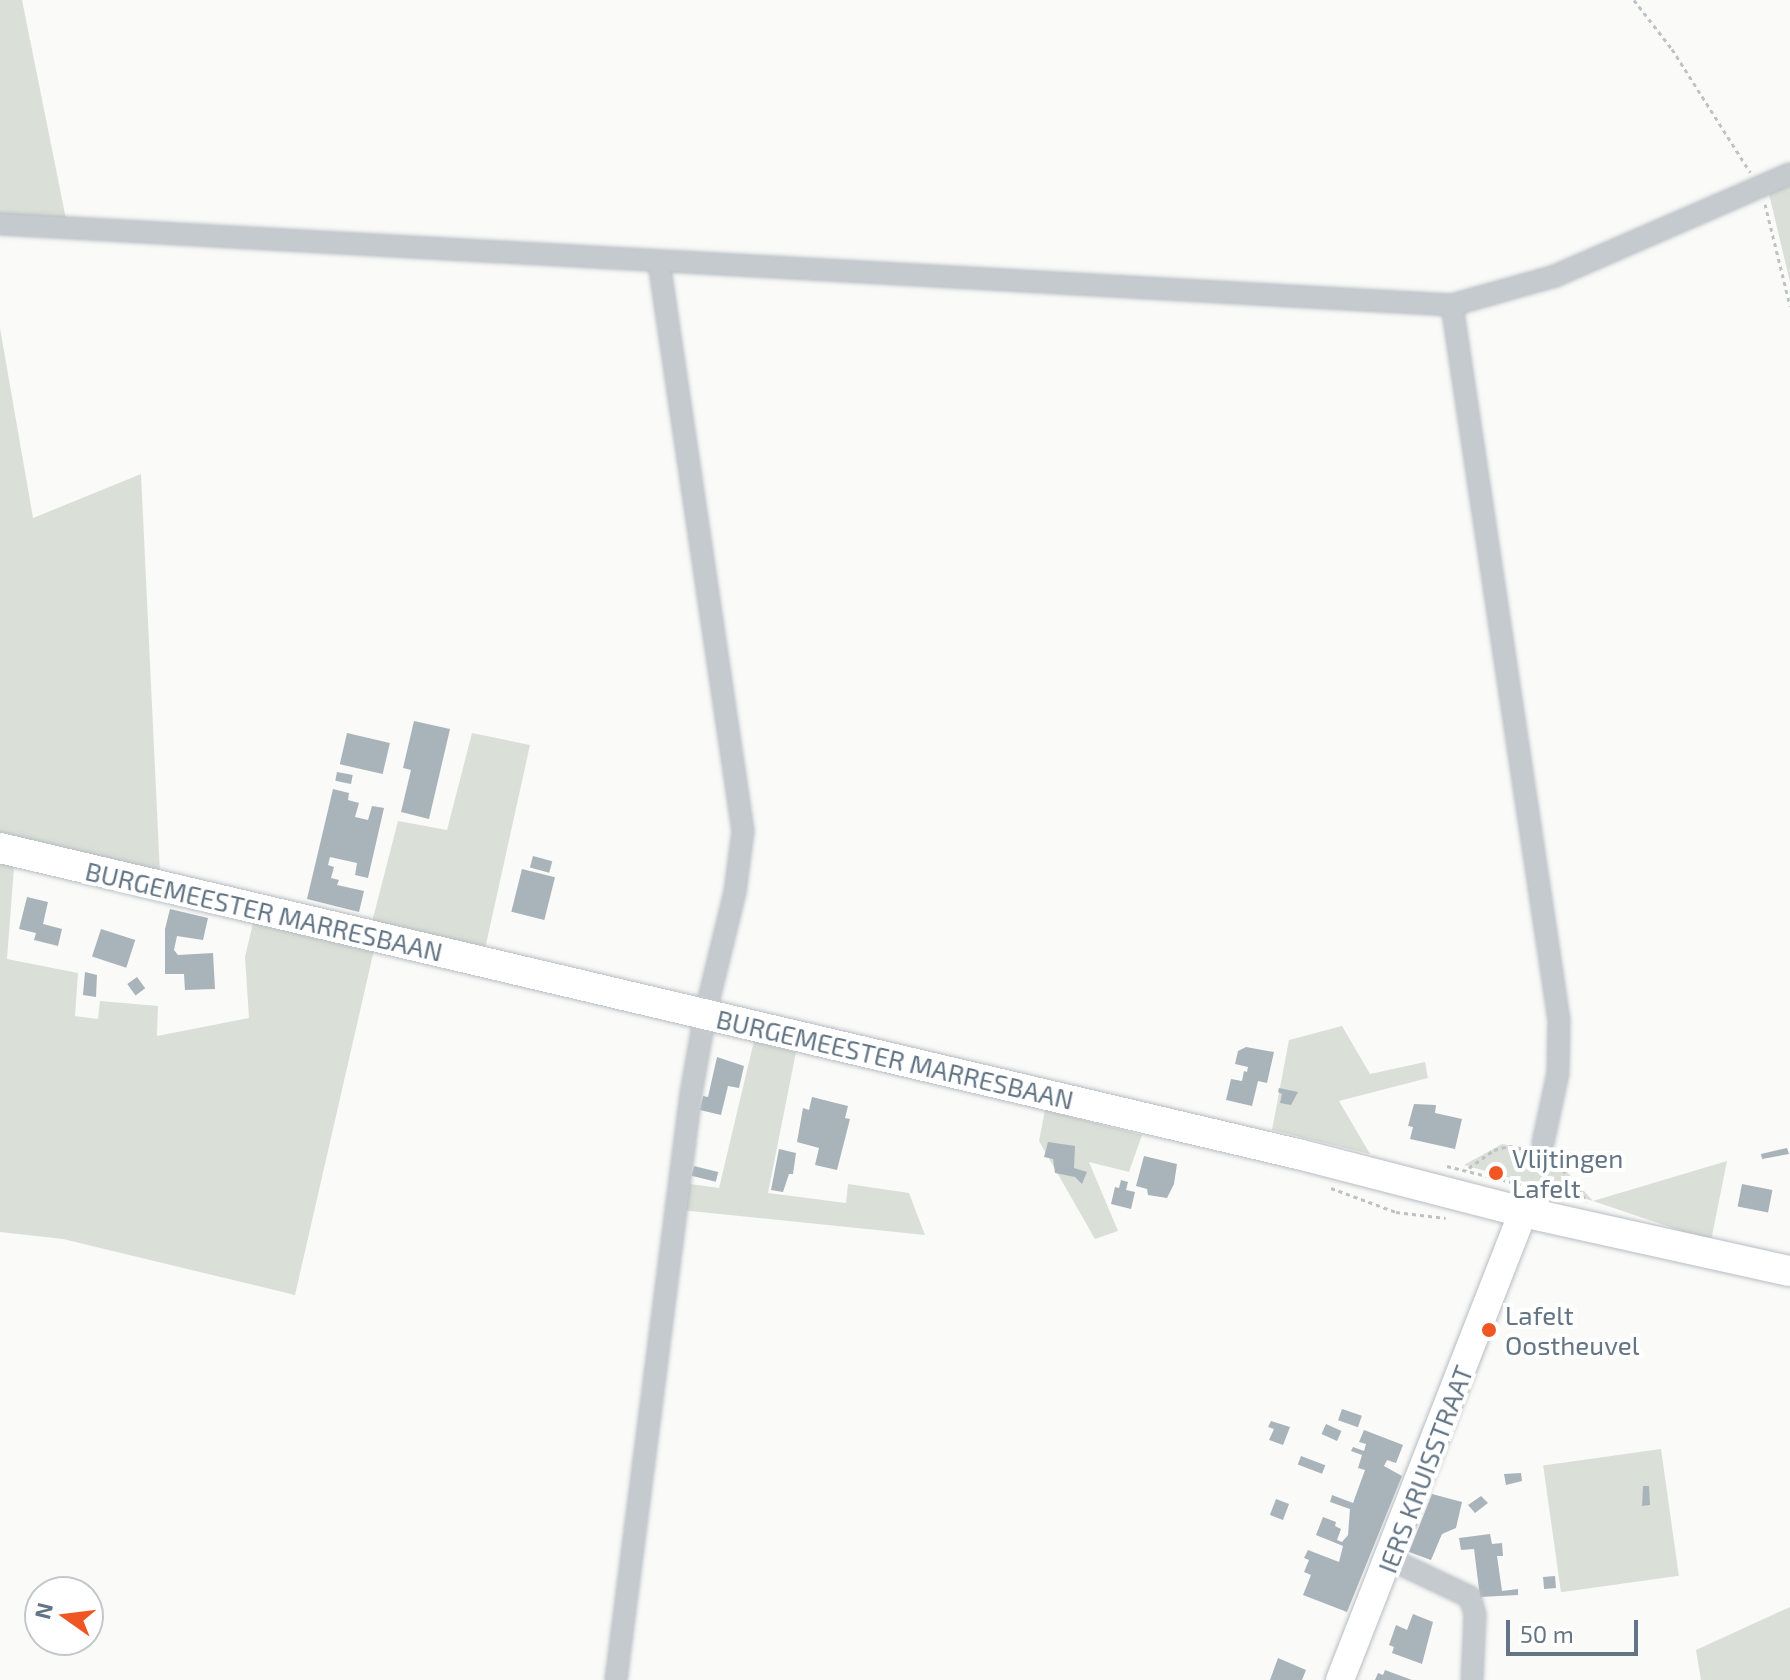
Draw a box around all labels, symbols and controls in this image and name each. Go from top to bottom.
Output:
street label: BURGEMEESTER MARRESBAAN [82,855,446,967]
street label: BURGEMEESTER MARRESBAAN [713,1003,1077,1115]
place label: Vlijtingen Lafelt [1512,1142,1623,1204]
marker: Vlijtingen Lafelt [1487,1164,1505,1182]
place label: Lafelt Oostheuvel [1505,1299,1639,1360]
marker: Lafelt Oostheuvel [1480,1321,1498,1339]
street label: IERS KRUISSTRAAT [1371,1361,1479,1577]
north arrow [24,1576,104,1656]
text: N [28,1600,57,1622]
scale bar [1510,1604,1642,1654]
text: 50 m [1520,1619,1574,1648]

